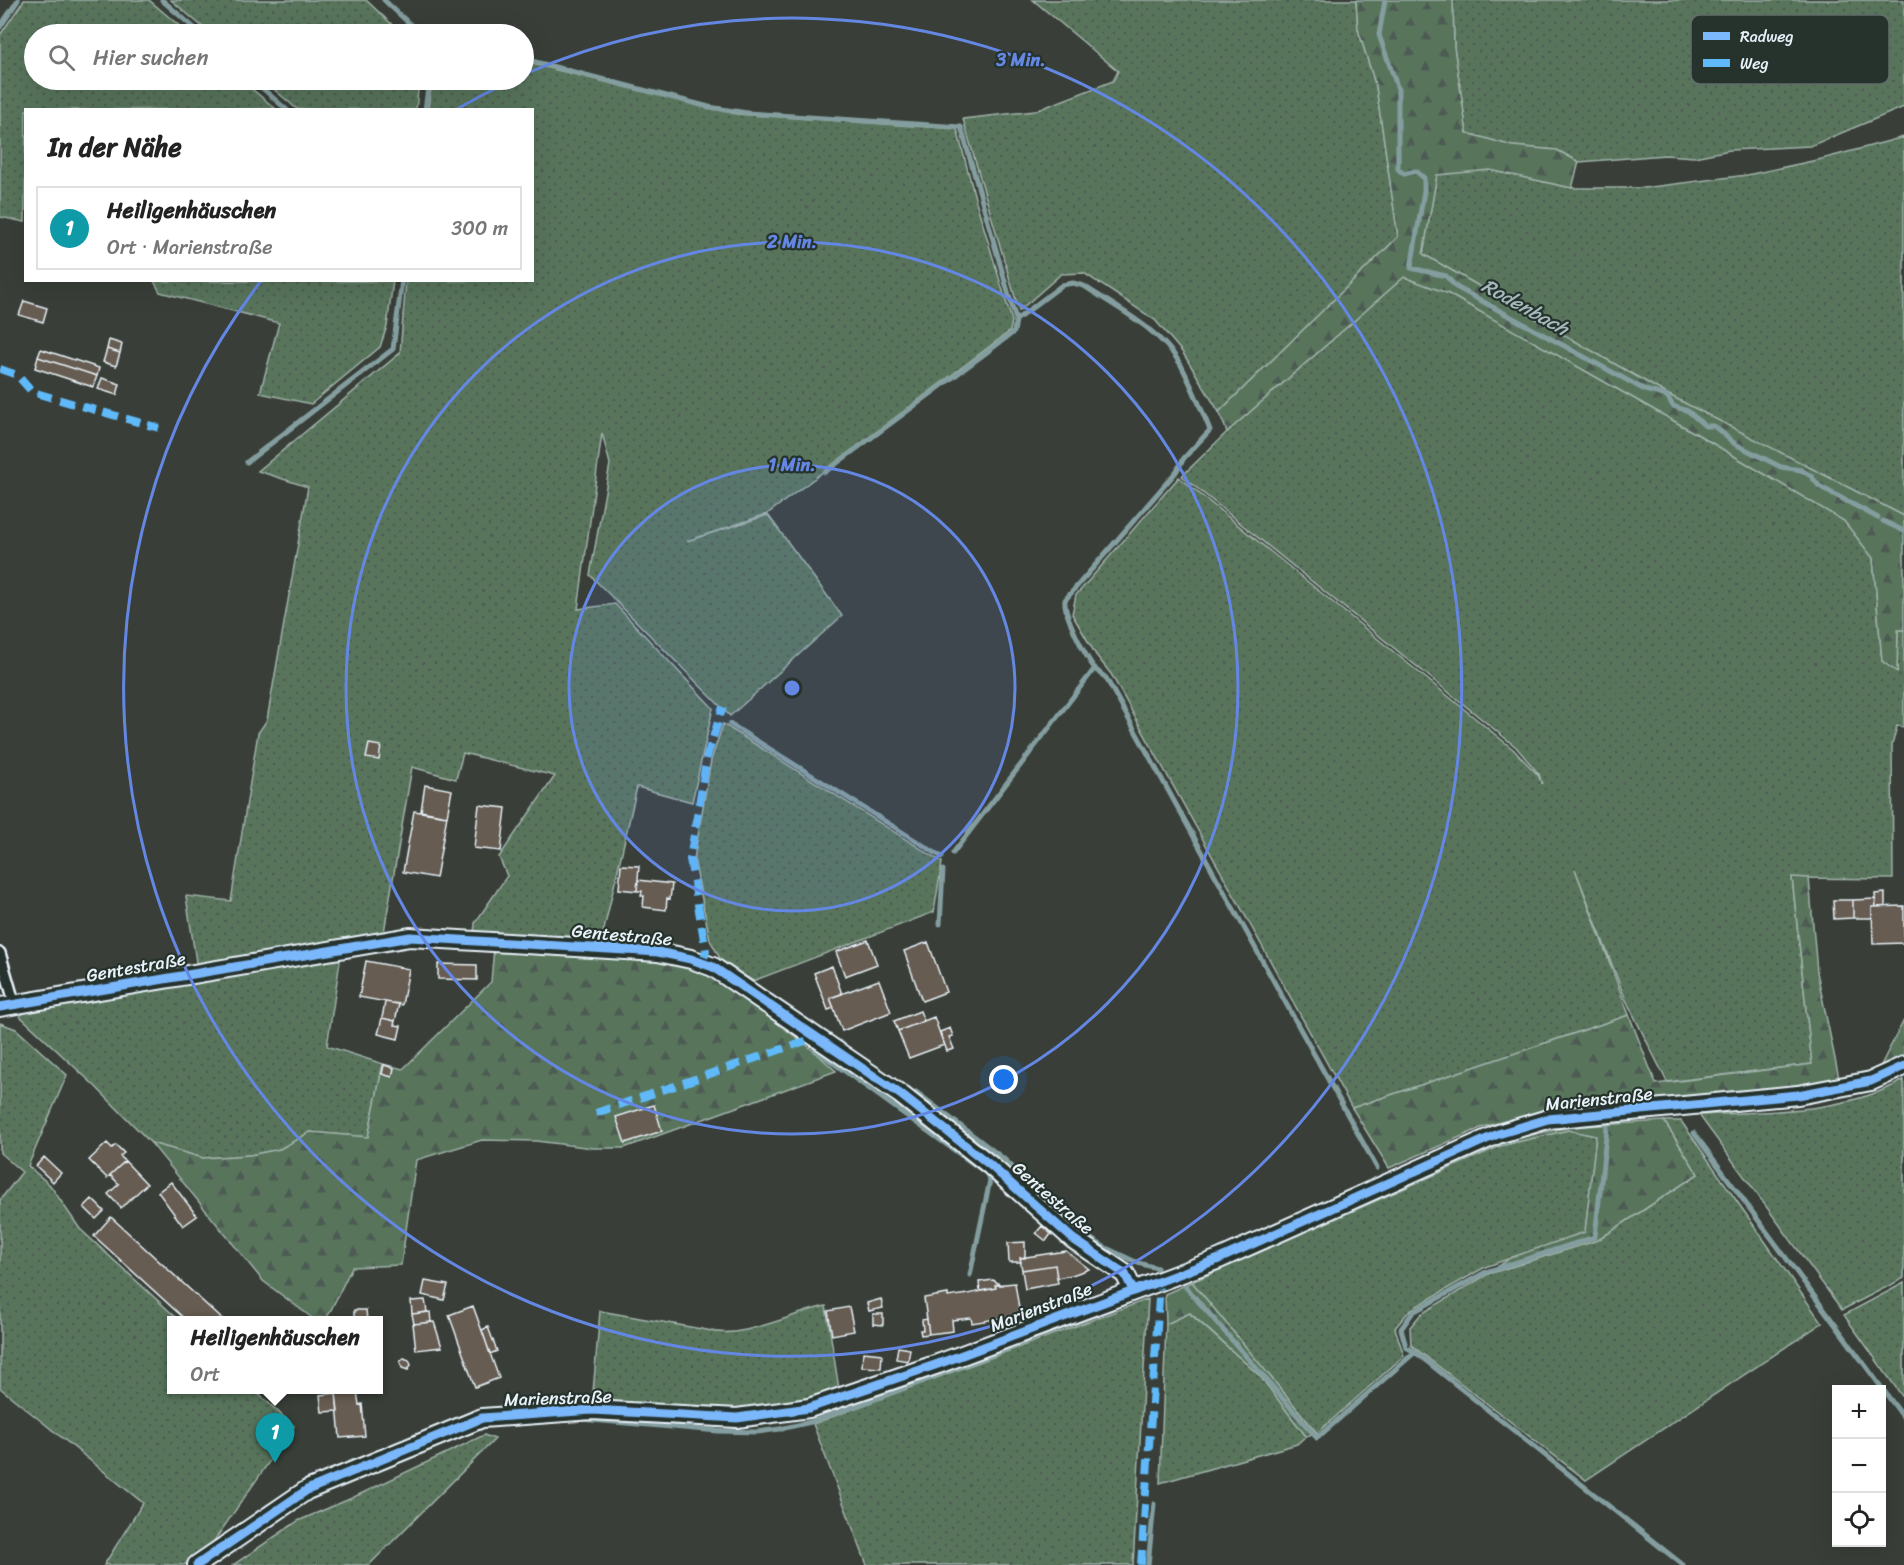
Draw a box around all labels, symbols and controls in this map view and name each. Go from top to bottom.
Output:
legend [1691,15,1889,84]
text: Radweg [1740,22,1794,51]
search box [24,24,534,90]
text: Hier suchen [93,38,208,77]
icon: search [45,41,78,74]
text: 3 Min. [995,44,1046,76]
text: Weg [1740,49,1769,78]
text: In der Nähe [48,124,182,170]
text: Heiligenhäuschen [107,191,276,230]
text: 1 [65,211,74,246]
text: 300 m [451,211,508,246]
text: 2 Min. [766,226,817,258]
text: Ort · Marienstraße [107,230,272,265]
water label: Rodenbach [1475,269,1577,347]
text: 1 Min. [768,449,816,481]
centre of rings [782,678,802,698]
street label: Gentestraße [570,915,674,955]
street label: Gentestraße [84,943,188,991]
your location [989,1065,1018,1094]
street label: Marienstraße [1544,1077,1654,1121]
street label: Gentestraße [1005,1153,1101,1243]
street label: Marienstraße [985,1273,1097,1341]
popup [167,1316,383,1394]
text: Heiligenhäuschen [190,1318,360,1357]
text: Ort [190,1357,220,1392]
street label: Marienstraße [504,1380,612,1416]
map controls [1832,1385,1886,1547]
button: + [1832,1385,1886,1439]
pin: 1 [256,1414,294,1463]
button: − [1832,1439,1886,1493]
button: locate [1832,1493,1886,1547]

